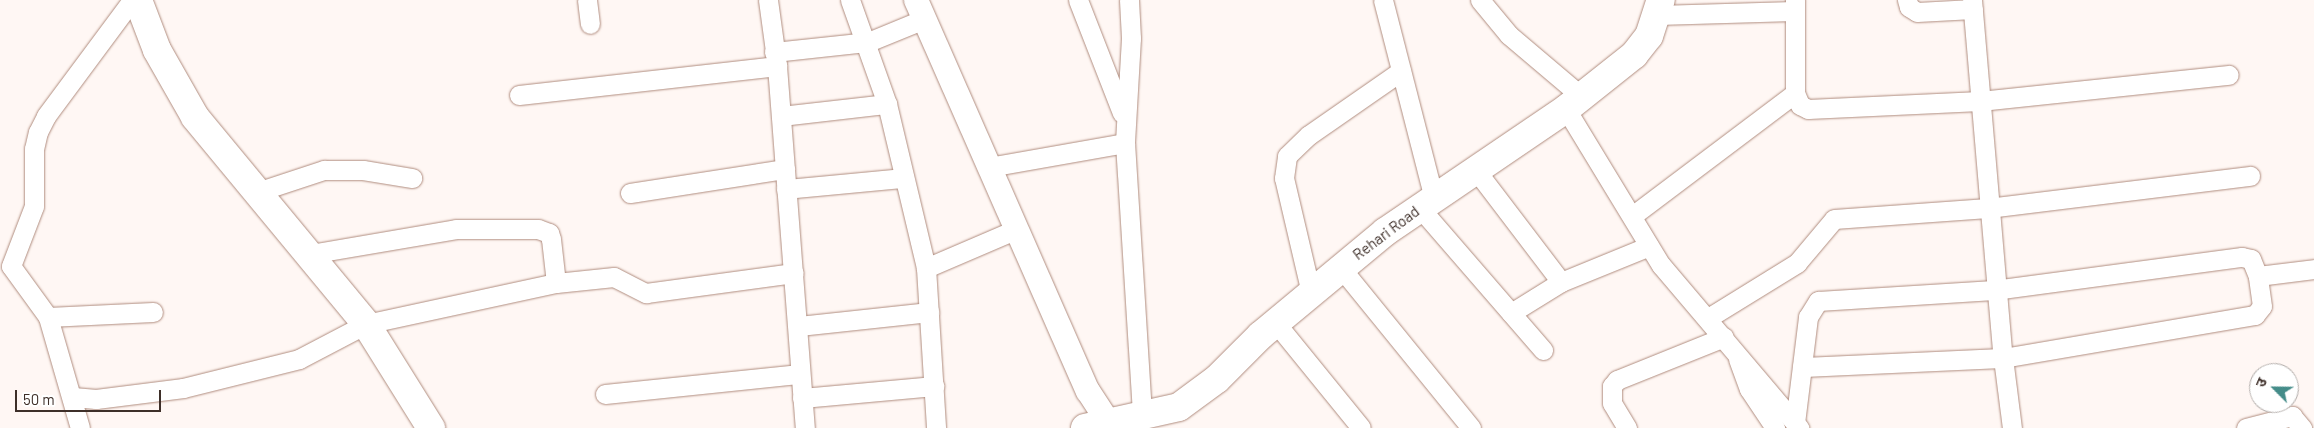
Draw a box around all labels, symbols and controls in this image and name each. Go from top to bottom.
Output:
street label: Rehari Road [1349,202,1423,264]
north arrow [2249,363,2299,413]
text: उ [2251,375,2270,389]
scale bar [18,380,164,412]
text: 50 m [23,390,55,408]

